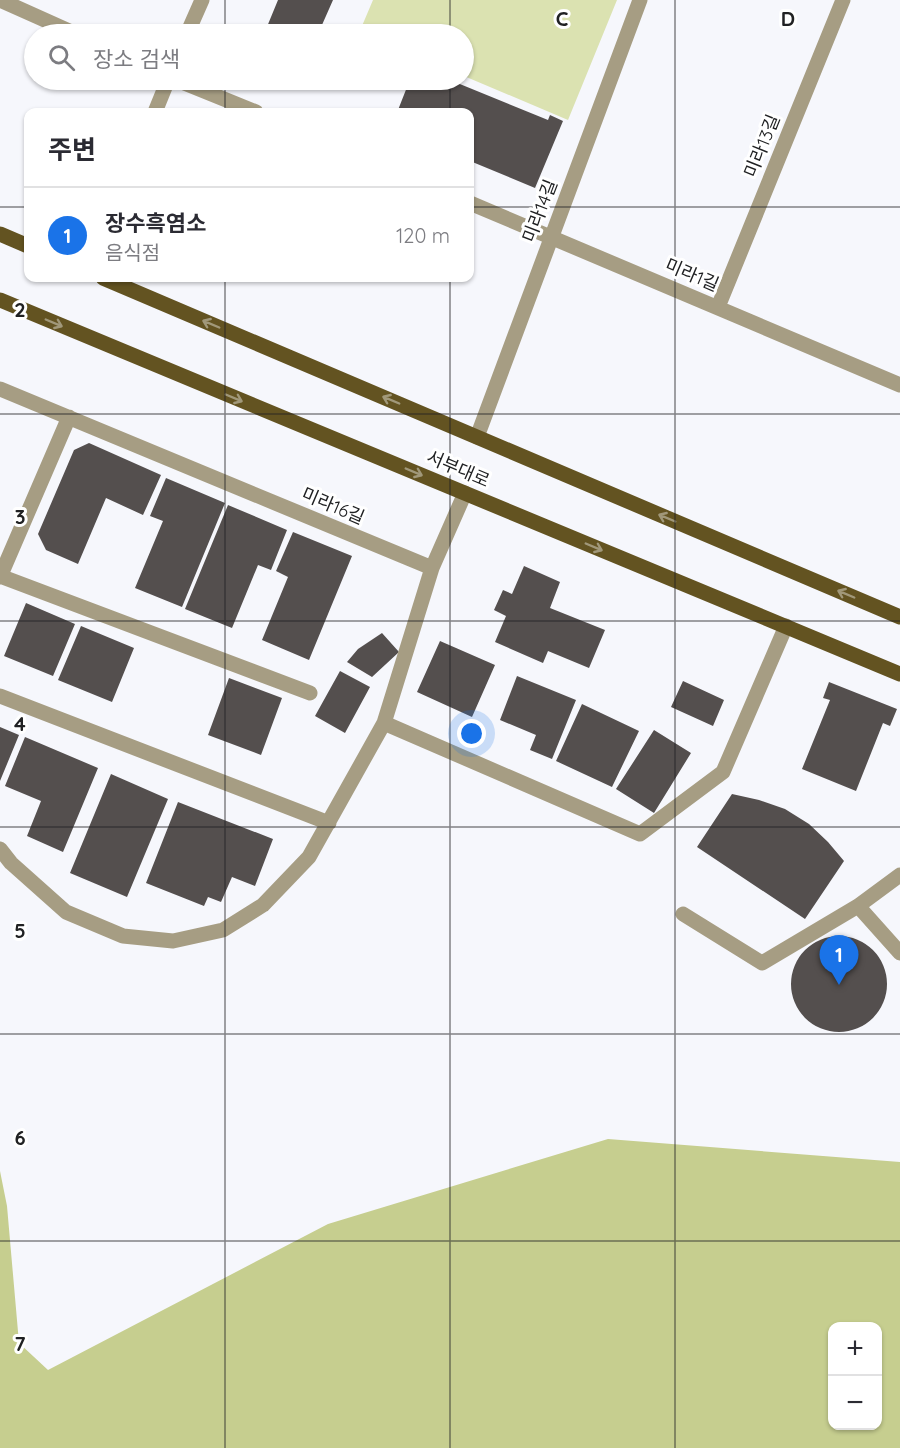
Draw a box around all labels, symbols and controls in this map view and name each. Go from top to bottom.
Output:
text: C [556,6,569,31]
text: D [781,6,795,31]
search box [24,24,474,90]
icon: search [45,41,78,74]
text: 장소 검색 [93,45,180,73]
street label: 미라13길 [739,111,785,181]
text: 주변 [48,133,96,166]
street label: 미라14길 [517,176,562,246]
text: 장수흑염소 [105,209,206,237]
text: 1 [64,223,71,248]
text: 120 m [396,223,450,248]
text: 음식점 [105,240,160,265]
street label: 미라1길 [662,253,723,296]
text: 2 [14,297,26,322]
one-way arrow [44,318,63,329]
one-way arrow [203,318,221,329]
one-way arrow [224,393,243,404]
one-way arrow [382,394,400,405]
street label: 서부대로 [423,445,493,492]
one-way arrow [405,467,423,478]
street label: 미라16길 [298,482,368,529]
text: 3 [15,504,25,529]
one-way arrow [658,511,676,523]
one-way arrow [585,542,603,553]
one-way arrow [838,588,856,599]
text: 4 [14,711,26,736]
your location [457,719,486,748]
text: 5 [14,918,26,943]
pin: 1 [820,936,858,985]
text: 6 [14,1125,26,1150]
map controls [828,1322,882,1430]
button: + [828,1322,882,1376]
text: 7 [15,1331,26,1356]
button: − [828,1376,882,1430]

